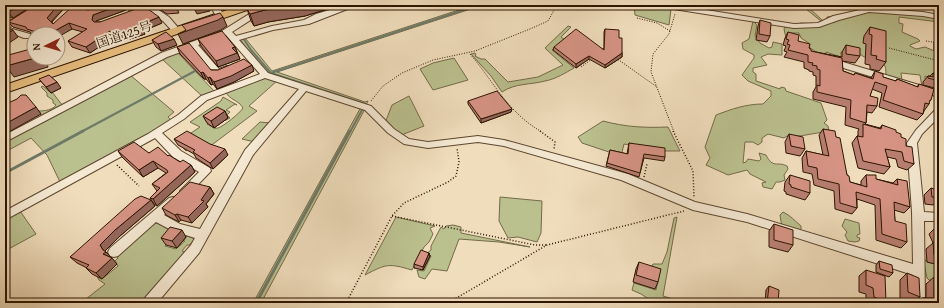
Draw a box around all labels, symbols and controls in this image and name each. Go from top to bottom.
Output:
street label: 国道125号 [94,16,155,53]
north arrow [26,26,66,66]
text: N [28,42,44,51]

